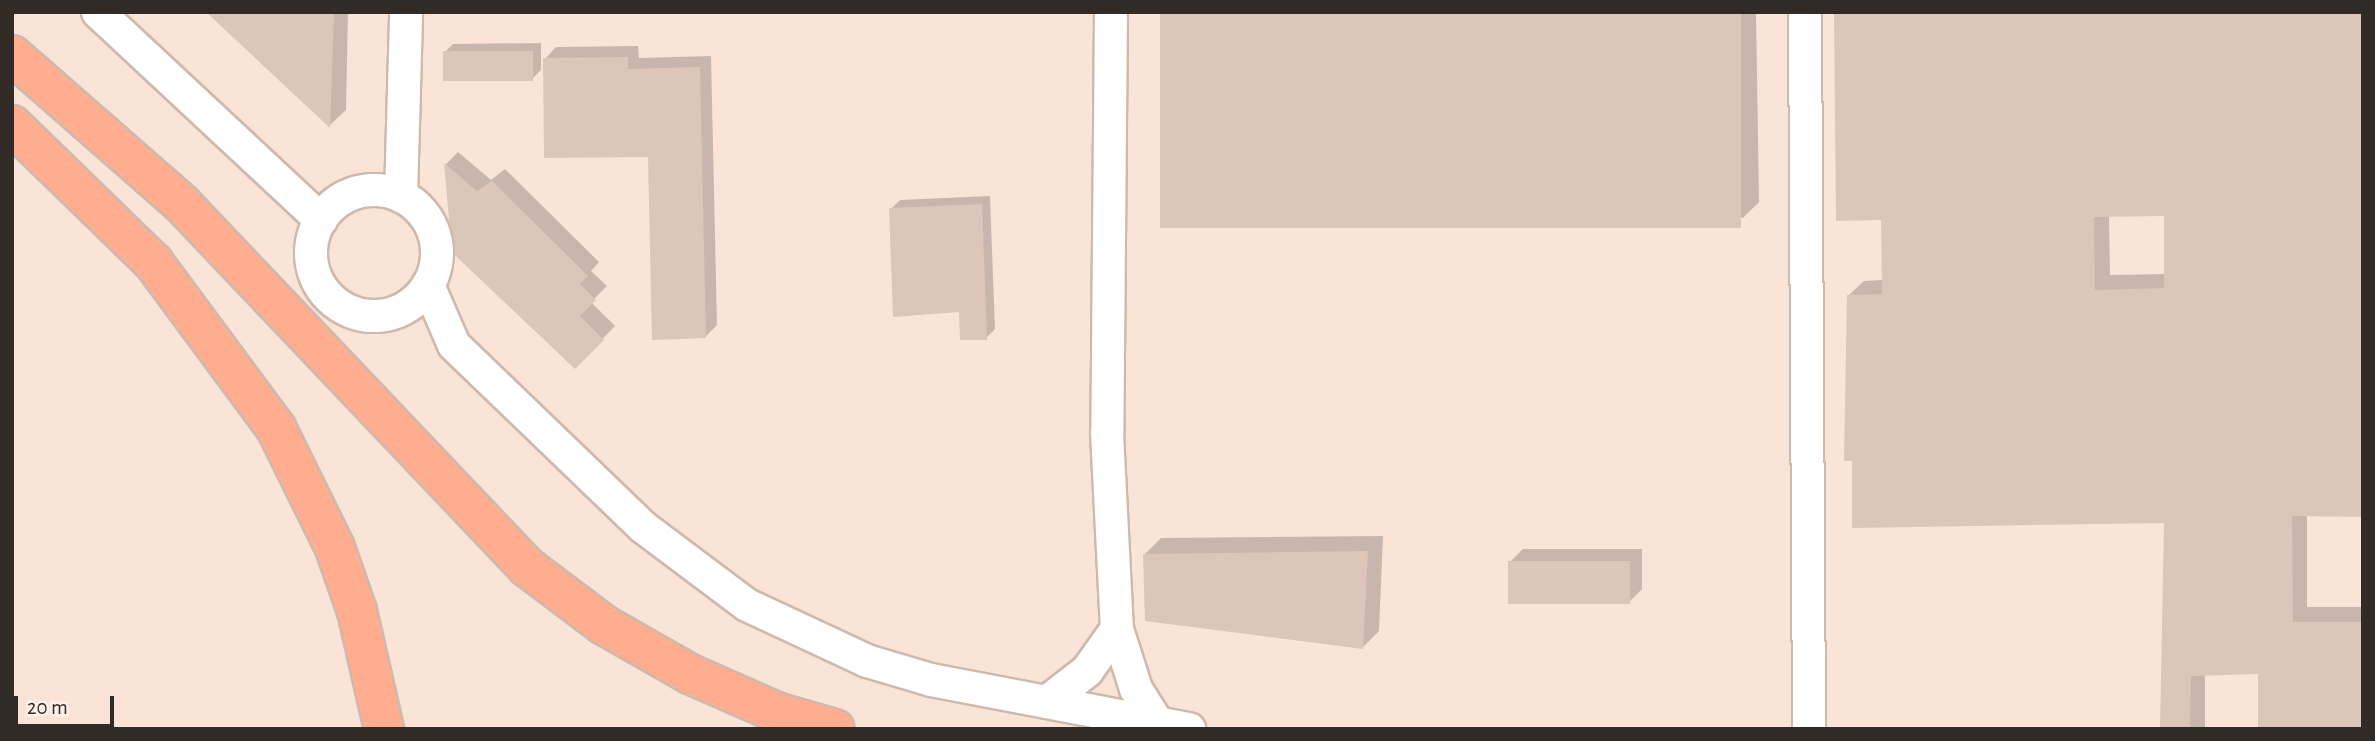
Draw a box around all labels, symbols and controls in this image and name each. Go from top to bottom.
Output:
scale bar [18,682,117,726]
text: 20 m [27,697,68,718]

